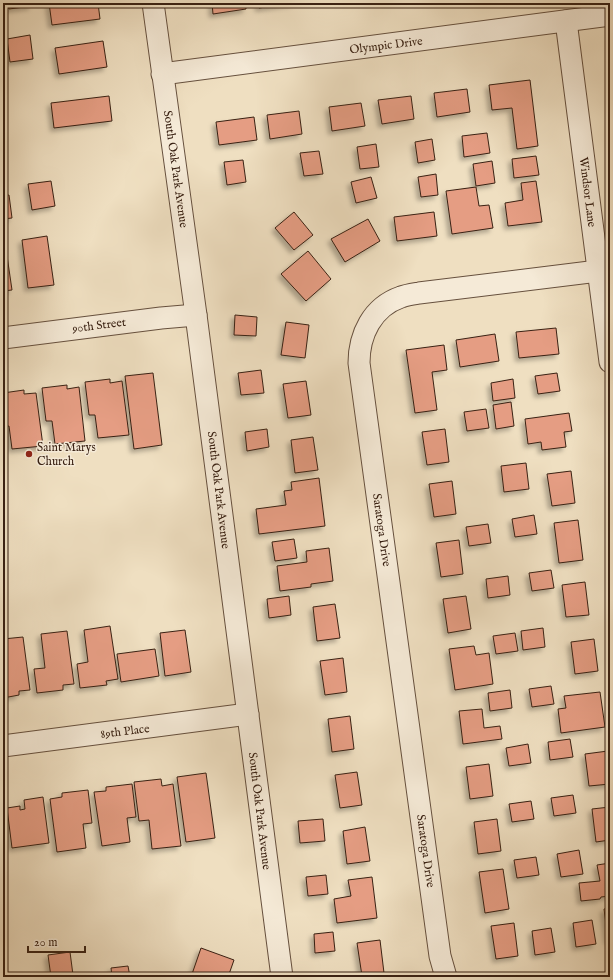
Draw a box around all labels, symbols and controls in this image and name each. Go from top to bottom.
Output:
street label: Olympic Drive [349,34,424,58]
street label: South Oak Park Avenue [160,109,191,229]
street label: Windsor Lane [576,156,599,229]
street label: 90th Street [70,315,127,336]
street label: South Oak Park Avenue [204,430,233,550]
place label: Saint Marys Church [37,440,96,469]
marker: Saint Marys Church [24,449,34,459]
street label: Saratoga Drive [369,493,394,568]
street label: 89th Place [100,721,151,742]
street label: South Oak Park Avenue [245,751,274,871]
street label: Saratoga Drive [413,814,438,889]
scale bar [28,928,85,954]
text: 20 m [34,935,57,950]

